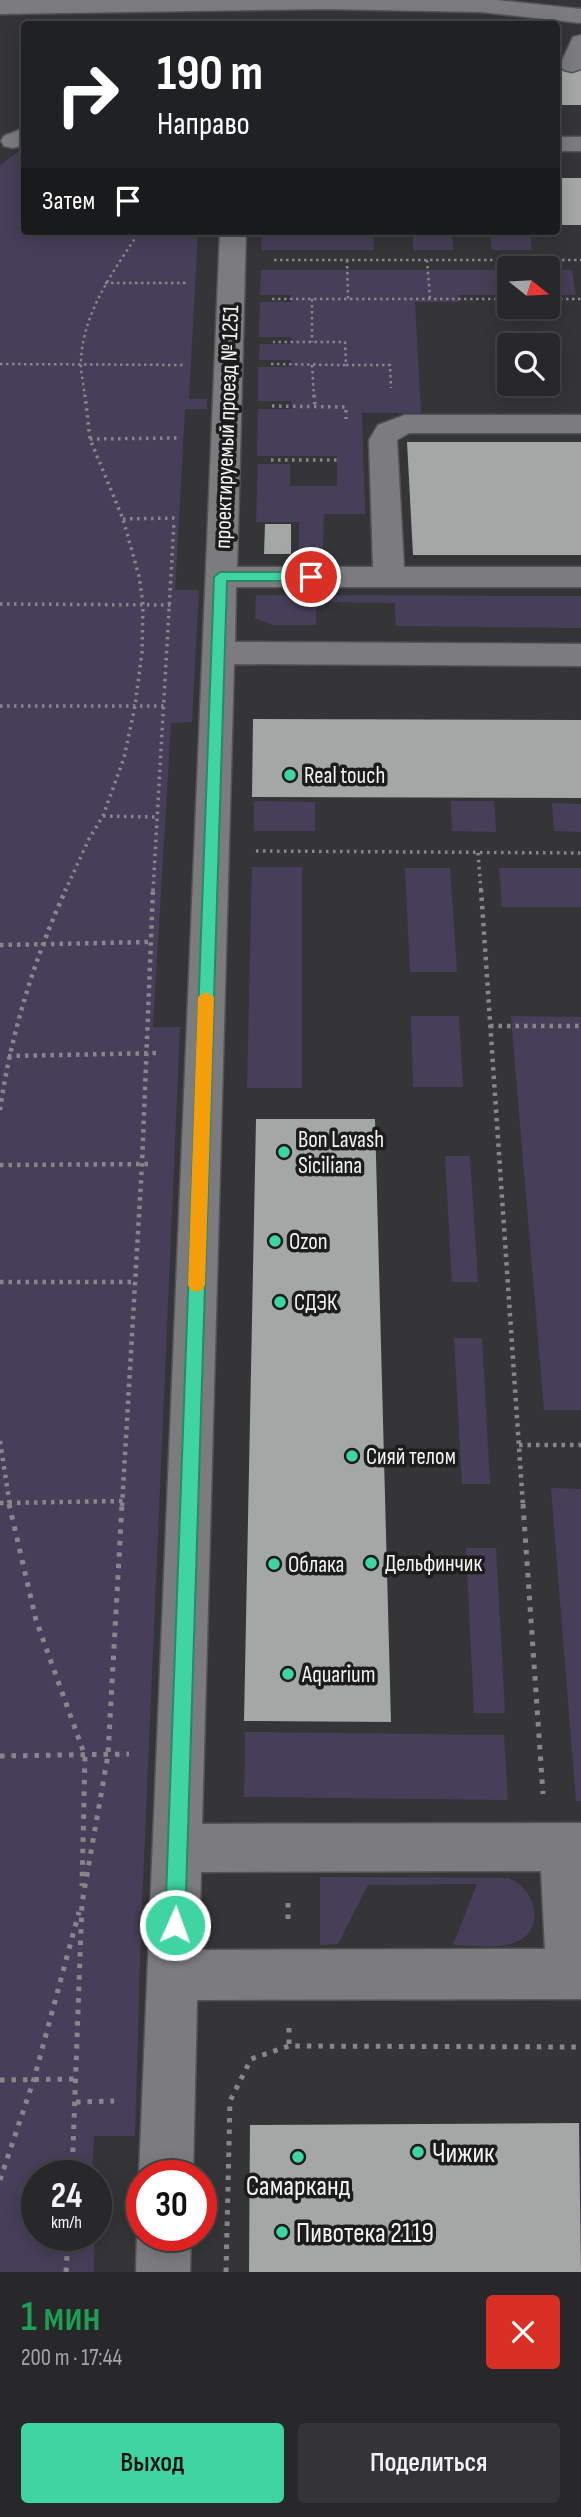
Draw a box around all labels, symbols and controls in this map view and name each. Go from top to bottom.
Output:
text: 190 m [157,45,263,104]
icon: right [42,49,133,140]
text: Направо [157,105,250,144]
icon: arrive [109,182,147,220]
text: Затем [42,186,95,217]
north arrow [497,256,560,318]
map controls [497,256,560,396]
street label: проектируемый проезд № 1251 [209,305,245,549]
button: search [497,333,560,396]
pin [281,547,341,607]
icon: arrive [292,558,330,596]
place label: Real touch [304,762,385,790]
marker: Real touch [282,767,298,783]
place label: Bon Lavash Siciliana [298,1126,384,1180]
marker: Bon Lavash Siciliana [276,1144,292,1160]
place label: Ozon [289,1228,328,1256]
marker: Ozon [267,1233,283,1249]
place label: СДЭК [294,1289,338,1317]
marker: СДЭК [272,1294,288,1310]
place label: Сияй телом [366,1443,456,1471]
marker: Сияй телом [344,1448,360,1464]
place label: Дельфинчик [385,1550,482,1578]
place label: Облака [288,1551,344,1579]
marker: Дельфинчик [363,1555,379,1571]
marker: Облака [266,1556,282,1572]
place label: Aquarium [301,1661,375,1689]
marker: Aquarium [280,1666,296,1682]
position arrow [138,1888,212,1962]
place label: Чижик [432,2137,495,2170]
marker: Чижик [410,2144,426,2160]
marker: Самарканд [290,2149,306,2165]
speed limit sign: 30 [126,2160,217,2251]
place label: Самарканд [246,2170,351,2203]
text: 24 [51,2175,82,2218]
text: km/h [51,2212,82,2233]
place label: Пивотека 2119 [296,2217,434,2250]
marker: Пивотека 2119 [274,2224,290,2240]
text: 1 мин [21,2292,101,2343]
button: close [486,2295,560,2369]
text: 200 m · 17:44 [21,2344,122,2372]
button: Выход [21,2423,284,2503]
button: Поделиться [298,2423,560,2503]

